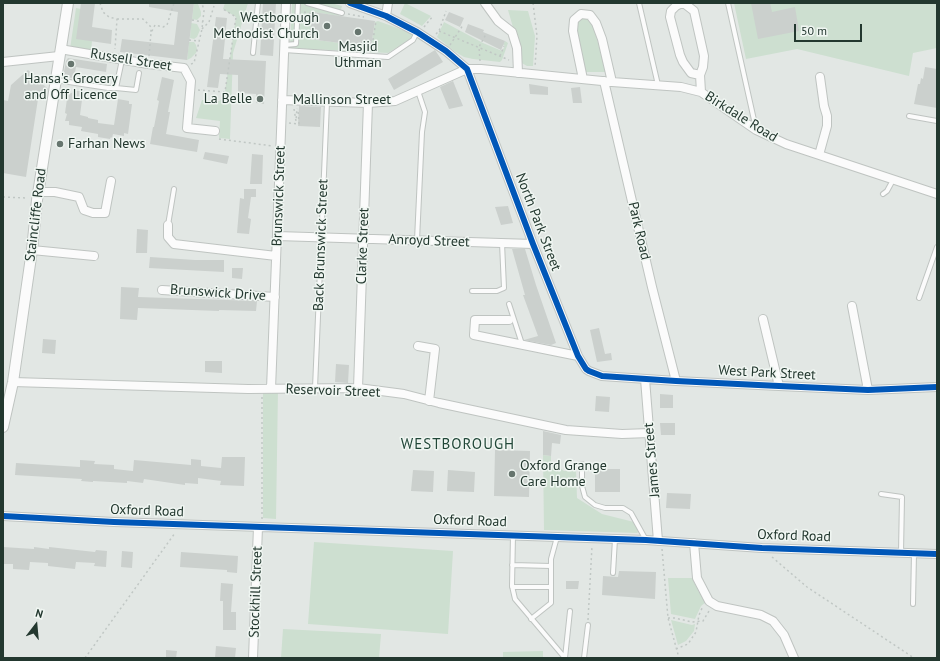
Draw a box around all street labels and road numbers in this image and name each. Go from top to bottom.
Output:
street label: Russell Street [89,45,173,75]
street label: Birkdale Road [702,88,780,146]
street label: Mallinson Street [293,92,391,108]
street label: Brunswick Street [269,145,289,247]
street label: Staincliffe Road [22,167,50,263]
street label: North Park Street [512,171,564,273]
street label: Back Brunswick Street [310,179,332,311]
street label: Park Road [624,200,654,262]
street label: Clarke Street [353,207,373,285]
street label: Anroyd Street [388,231,470,251]
street label: Brunswick Drive [169,281,267,305]
street label: West Park Street [718,362,816,384]
street label: Reservoir Street [285,381,381,401]
street label: James Street [640,422,664,498]
street label: Oxford Road [110,501,184,521]
street label: Oxford Road [433,511,507,531]
street label: Oxford Road [757,526,831,546]
street label: Stockhill Street [246,546,266,638]

